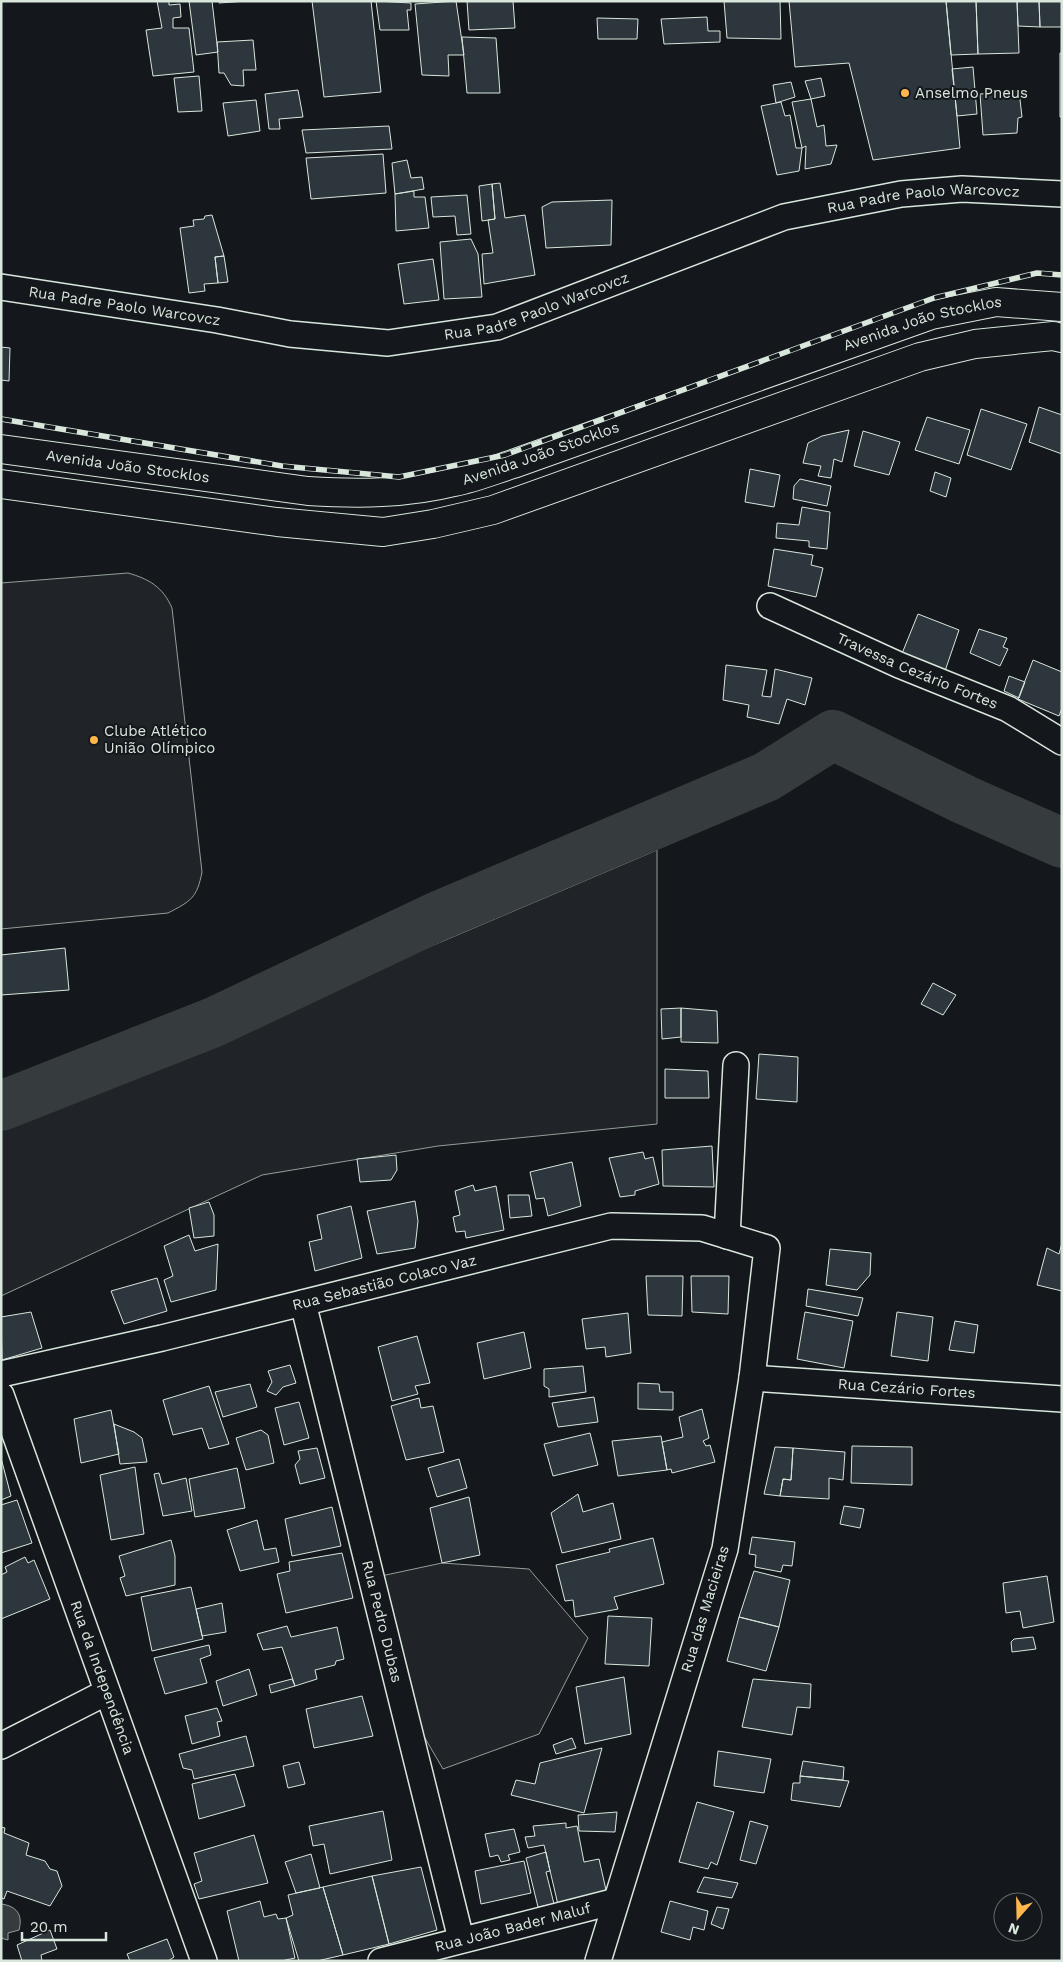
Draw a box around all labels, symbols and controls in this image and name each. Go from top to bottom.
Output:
place label: Anselmo Pneus [915,84,1028,102]
marker: Anselmo Pneus [899,87,911,99]
street label: Rua Padre Paolo Warcovcz [826,180,1020,217]
street label: Rua Padre Paolo Warcovcz [443,268,631,344]
street label: Rua Padre Paolo Warcovcz [27,282,222,329]
street label: Avenida João Stocklos [841,293,1003,355]
street label: Avenida João Stocklos [460,418,622,489]
street label: Avenida João Stocklos [45,446,211,486]
street label: Travessa Cezário Fortes [834,629,1001,713]
place label: Clube Atlético União Olímpico [104,722,215,757]
marker: Clube Atlético União Olímpico [88,734,100,746]
street label: Rua Sebastião Colaco Vaz [290,1251,478,1314]
street label: Rua Cezário Fortes [837,1375,976,1402]
street label: Rua das Macieiras [677,1543,733,1675]
street label: Rua Pedro Dubas [358,1558,406,1684]
street label: Rua da Independência [66,1598,138,1757]
north arrow [993,1892,1043,1942]
street label: Rua João Bader Maluf [433,1899,593,1956]
scale bar [22,1910,106,1942]
text: 20 m [30,1918,68,1936]
text: N [1006,1920,1021,1939]

